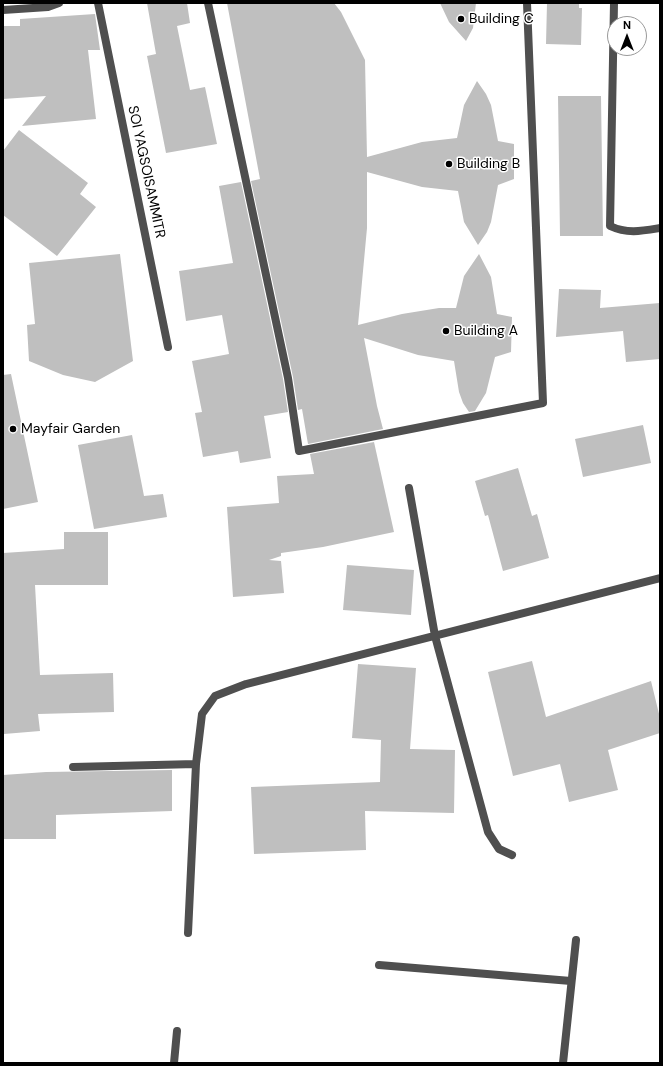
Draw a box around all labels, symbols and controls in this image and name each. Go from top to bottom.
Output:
place label: Building C [469,11,534,27]
marker: Building C [456,14,466,24]
north arrow [607,16,647,56]
text: N [623,18,631,32]
street label: SOI YAGSOISAMMITR [124,104,168,240]
place label: Building B [457,156,520,172]
marker: Building B [444,159,454,169]
place label: Building A [454,323,518,339]
marker: Building A [441,326,451,336]
place label: Mayfair Garden [21,421,120,437]
marker: Mayfair Garden [8,424,18,434]

